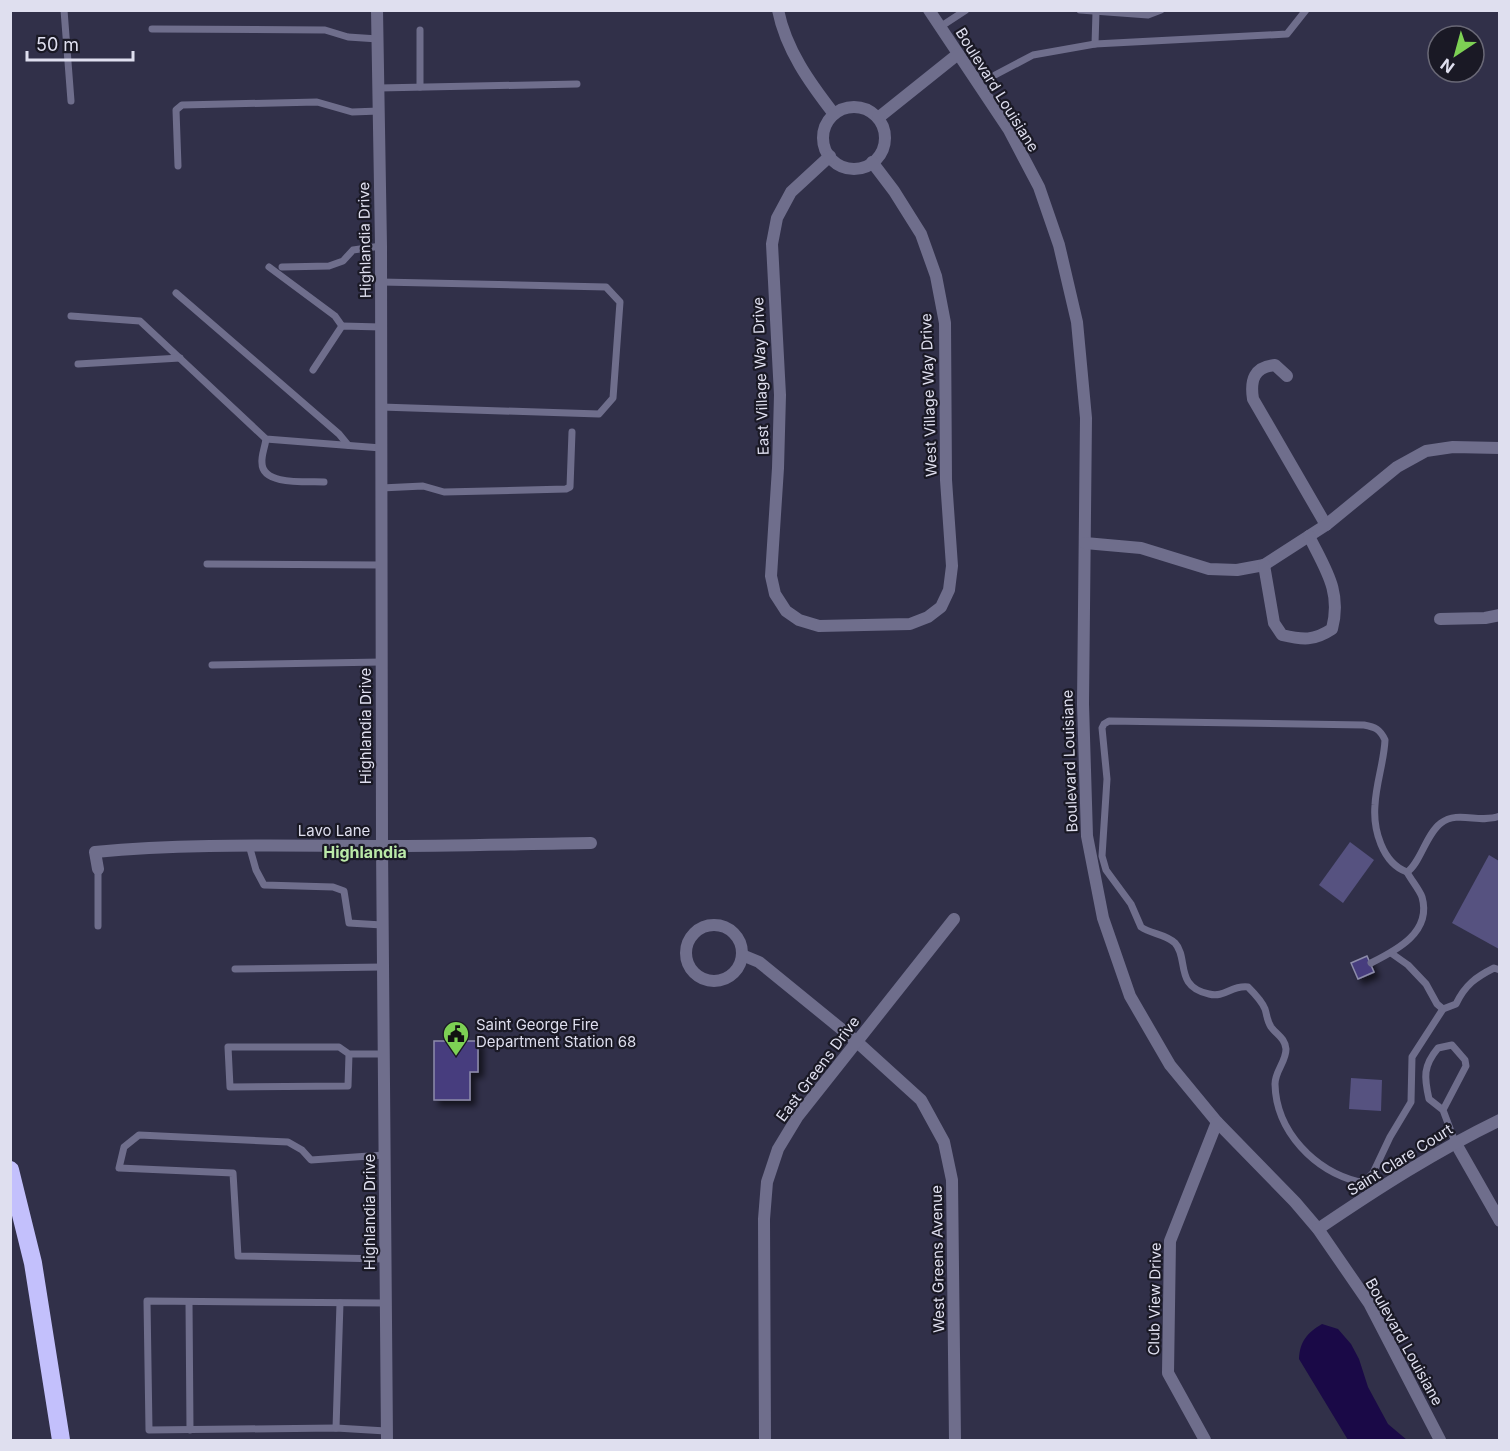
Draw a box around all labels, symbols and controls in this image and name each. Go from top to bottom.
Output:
scale bar [27,24,134,62]
street label: Boulevard Louisiane [952,24,1043,155]
north arrow [1426,24,1486,84]
text: 50 m [36,34,79,55]
text: N [1436,54,1458,78]
street label: Highlandia Drive [354,182,375,298]
street label: East Village Way Drive [748,297,773,456]
street label: West Village Way Drive [916,313,941,477]
street label: Highlandia Drive [356,668,375,784]
street label: Boulevard Louisiane [1058,689,1081,833]
street label: Lavo Lane [298,821,370,840]
district label: Highlandia [323,842,407,862]
street label: East Greens Drive [772,1012,863,1125]
place label: Saint George Fire Department Station 68 [476,1015,636,1051]
public building icon: Saint George Fire Department Station 68 [441,1019,471,1057]
street label: Saint Clare Court [1344,1120,1456,1200]
street label: Highlandia Drive [360,1154,379,1270]
street label: West Greens Avenue [927,1185,948,1333]
street label: Club View Drive [1144,1242,1165,1356]
street label: Boulevard Louisiane [1361,1275,1447,1409]

